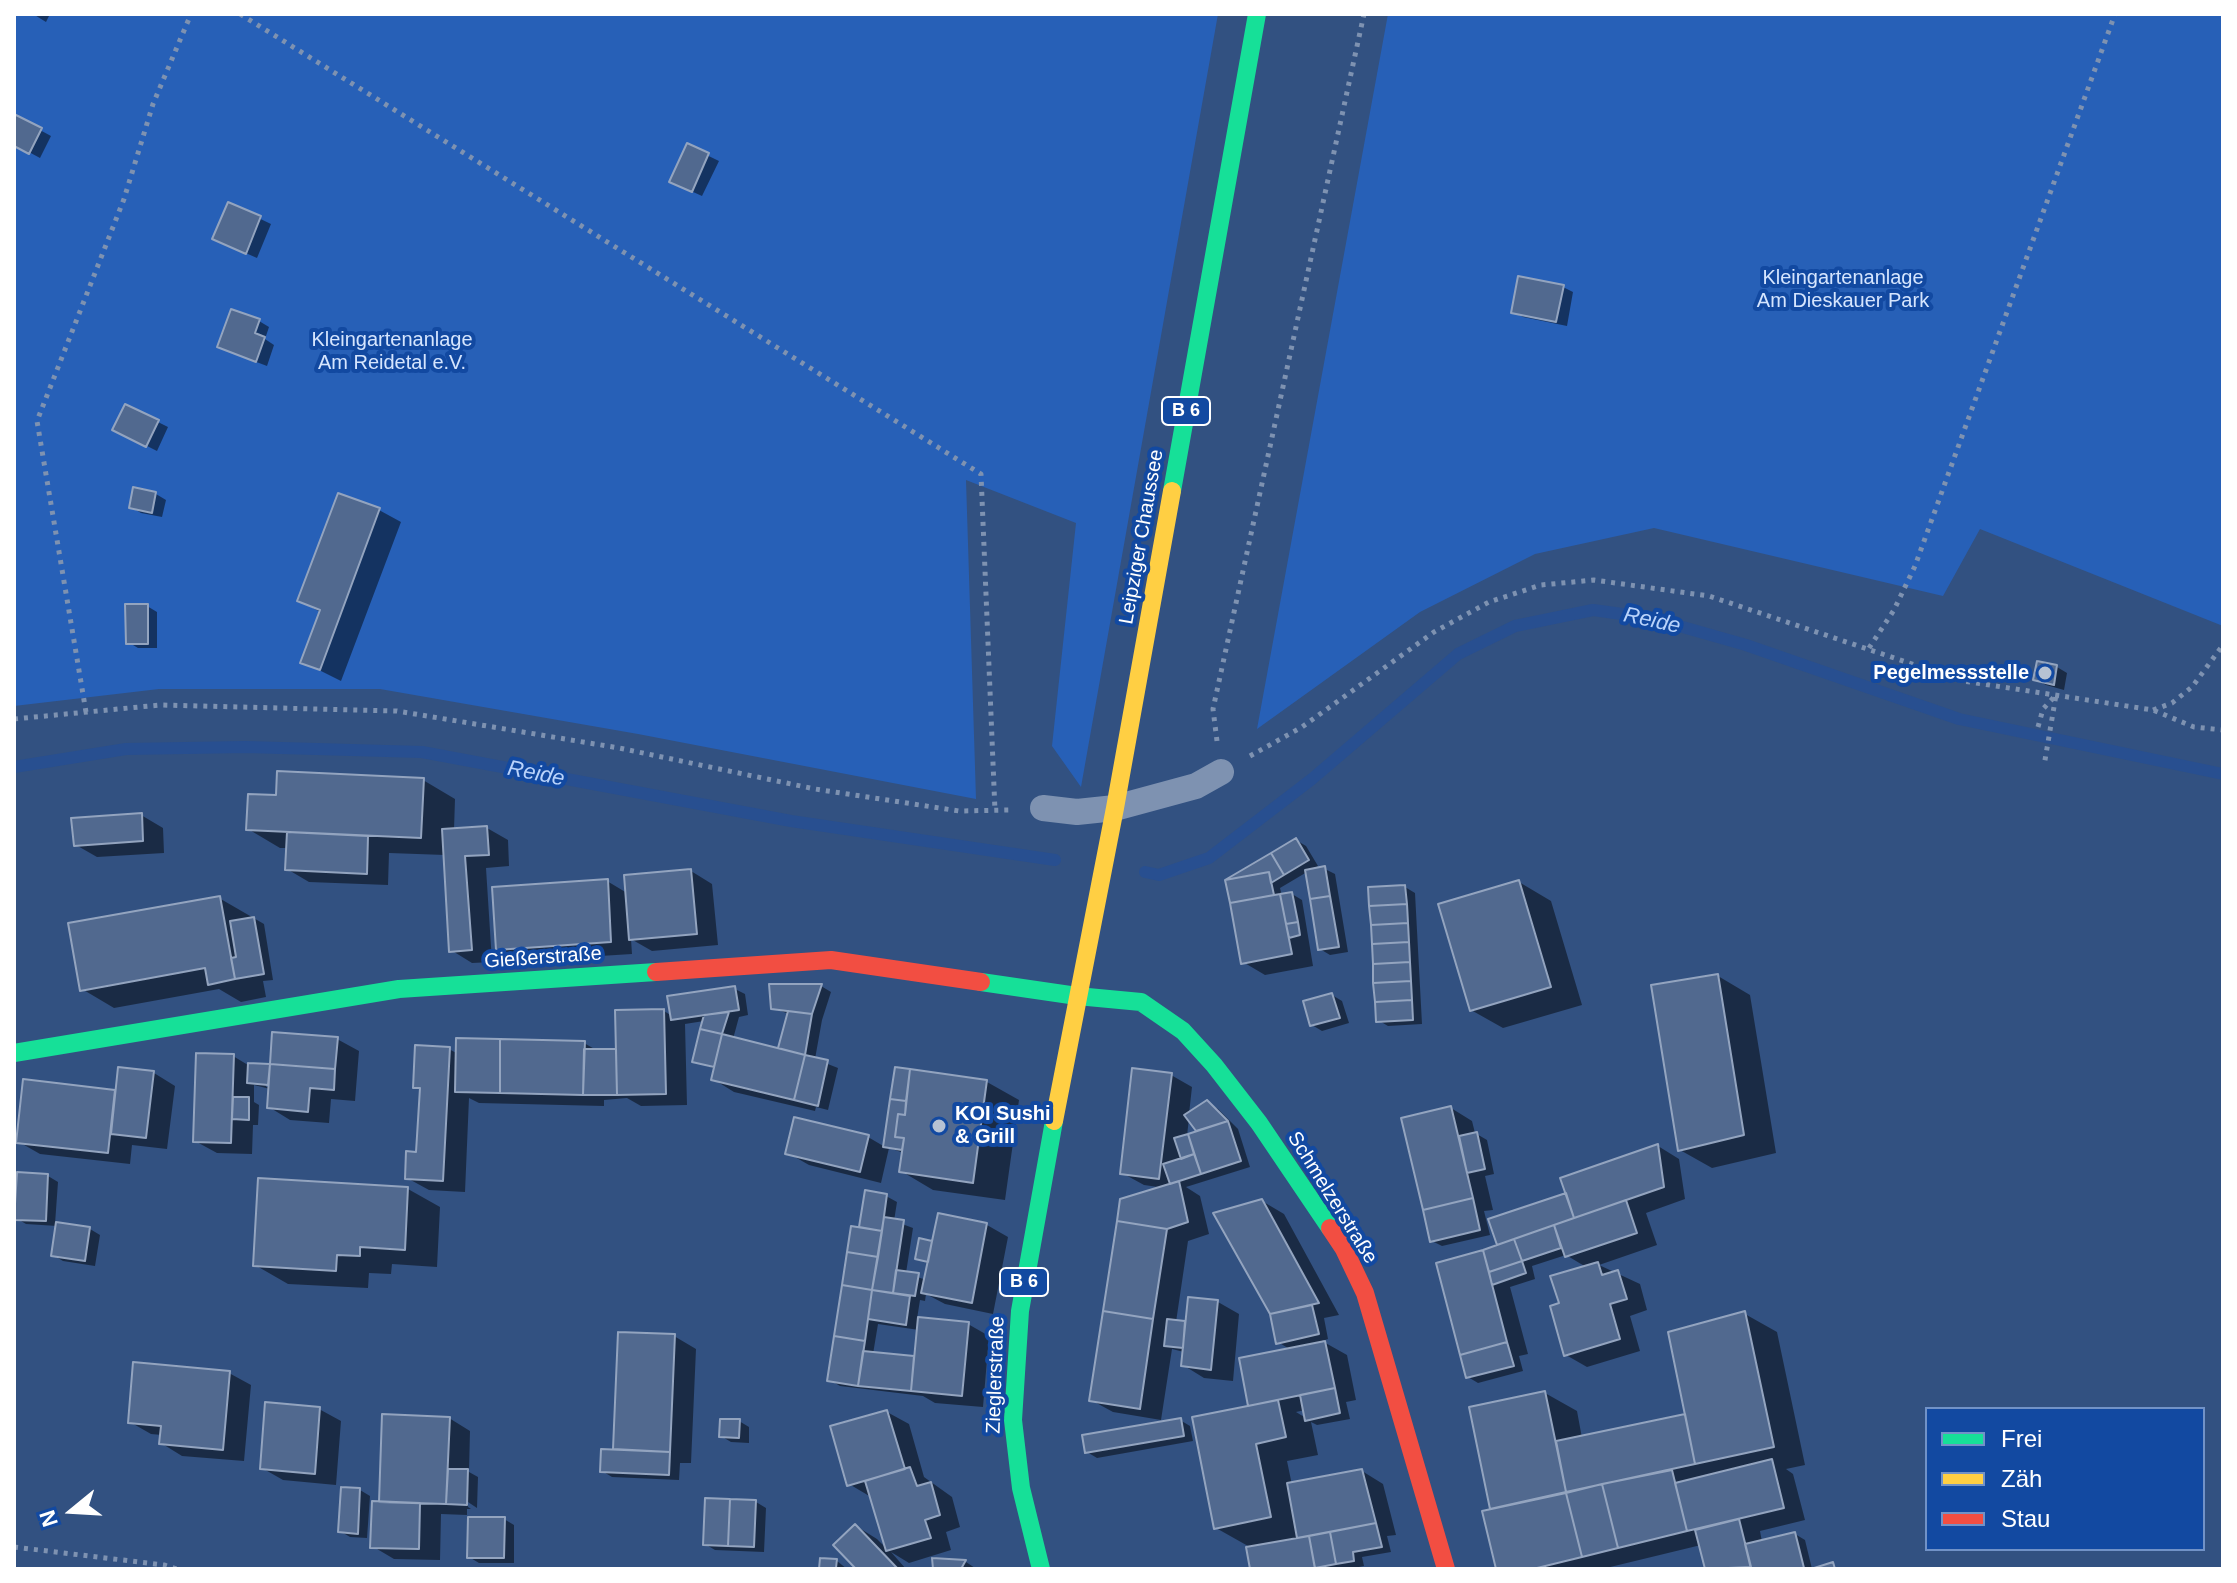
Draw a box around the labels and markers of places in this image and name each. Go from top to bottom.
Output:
place label: Pegelmessstelle [1873,661,2029,685]
marker: Pegelmessstelle [2036,664,2054,682]
place label: KOI Sushi & Grill [955,1102,1051,1149]
marker: KOI Sushi & Grill [930,1117,948,1135]

